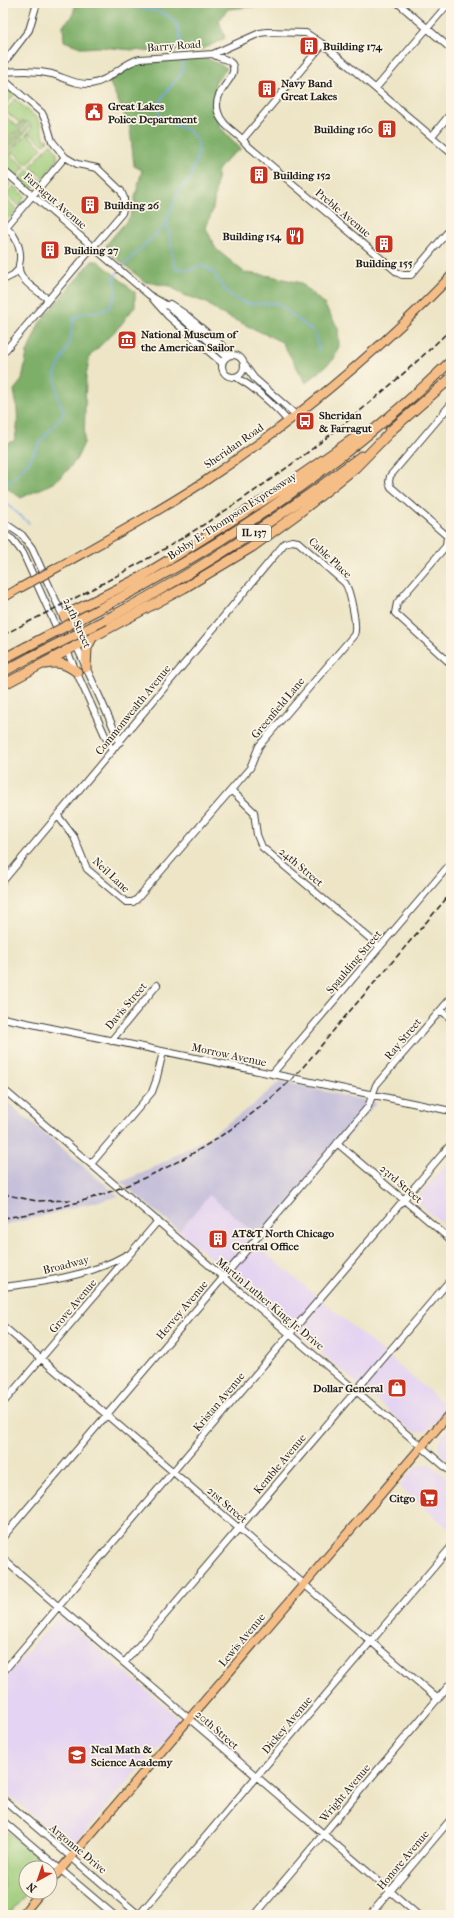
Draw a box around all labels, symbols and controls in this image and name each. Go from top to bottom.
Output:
building icon: Building 174 [298,35,320,57]
street label: Barry Road [146,38,203,54]
place label: Building 174 [323,40,382,53]
place label: Navy Band Great Lakes [281,77,337,103]
building icon: Navy Band Great Lakes [256,78,278,100]
place label: Great Lakes Police Department [108,100,198,126]
public building icon: Great Lakes Police Department [83,101,105,123]
building icon: Building 160 [376,118,398,140]
place label: Building 160 [314,123,373,136]
building icon: Building 152 [248,164,270,186]
place label: Building 152 [273,169,331,182]
street label: Farragut Avenue [21,170,90,232]
street label: Preble Avenue [313,186,374,240]
building icon: Building 26 [79,194,101,216]
place label: Building 26 [104,199,160,212]
restaurant icon: Building 154 [284,225,306,247]
place label: Building 154 [222,230,282,243]
building icon: Building 155 [373,233,395,255]
building icon: Building 27 [39,239,61,261]
place label: Building 27 [64,244,119,257]
place label: Building 155 [356,257,413,270]
place label: National Museum of the American Sailor [140,328,239,354]
museum icon: National Museum of the American Sailor [116,329,138,351]
place label: Sheridan & Farragut [319,409,373,435]
bus stop icon: Sheridan & Farragut [294,410,316,432]
street label: Sheridan Road [202,420,267,471]
street label: Bobby E. Thompson Expressway [165,469,300,563]
road number: IL 137 [237,525,271,541]
street label: Cable Place [306,535,355,582]
street label: 24th Street [60,596,94,650]
street label: Commonwealth Avenue [93,662,174,758]
street label: Greenfield Lane [249,674,308,741]
street label: 24th Street [276,845,326,889]
street label: Neil Lane [90,855,133,896]
street label: Spaulding Street [324,928,384,996]
street label: Davis Street [103,980,150,1032]
street label: Ray Street [382,1015,424,1062]
street label: Morrow Avenue [190,1041,268,1069]
street label: 23rd Street [377,1162,425,1206]
place label: AT&T North Chicago Central Office [231,1227,334,1253]
building icon: AT&T North Chicago Central Office [207,1228,229,1250]
street label: Broadway [42,1253,92,1277]
street label: Martin Luther King Jr. Drive [213,1255,327,1353]
street label: Grove Avenue [47,1276,100,1336]
street label: Hervey Avenue [154,1277,211,1342]
street label: Kristan Avenue [190,1369,248,1434]
shop icon: Dollar General [386,1377,408,1399]
place label: Dollar General [312,1382,384,1395]
street label: Kemble Avenue [251,1431,309,1497]
street label: 21st Street [204,1484,250,1526]
supermarket icon: Citgo [418,1487,440,1509]
place label: Citgo [389,1492,415,1505]
street label: Lewis Avenue [216,1610,268,1669]
street label: Dickey Avenue [259,1693,315,1756]
street label: 20th Street [193,1708,241,1752]
place label: Neal Math & Science Academy [91,1743,173,1769]
school or university icon: Neal Math & Science Academy [66,1744,88,1766]
street label: Wright Avenue [316,1761,373,1825]
street label: Argonne Drive [46,1821,110,1877]
street label: Honore Avenue [374,1827,432,1892]
north arrow [18,1860,58,1900]
text: N [24,1879,39,1895]

